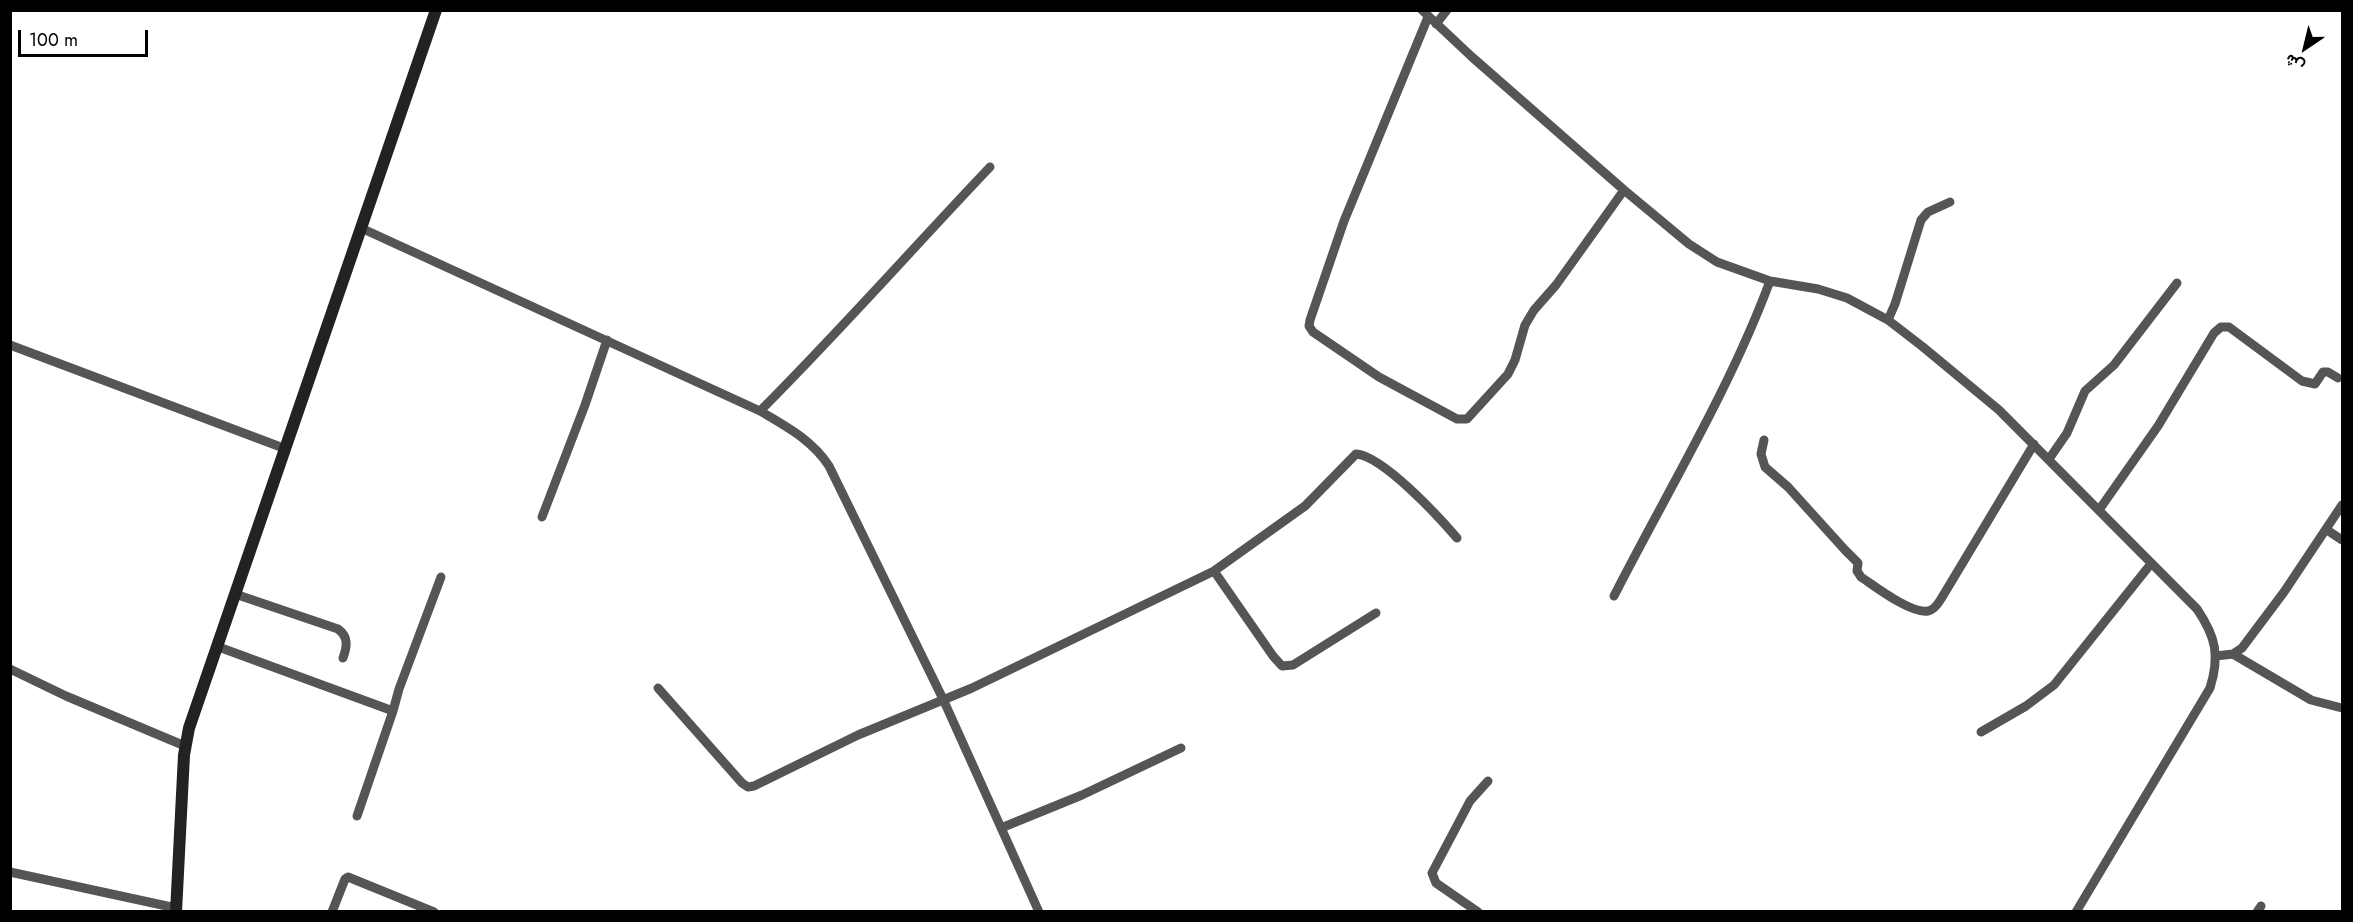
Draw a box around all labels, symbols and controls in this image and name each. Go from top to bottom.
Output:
scale bar [21,18,152,56]
north arrow [2275,18,2335,78]
text: 100 m [29,27,78,53]
text: ش [2280,48,2309,78]

